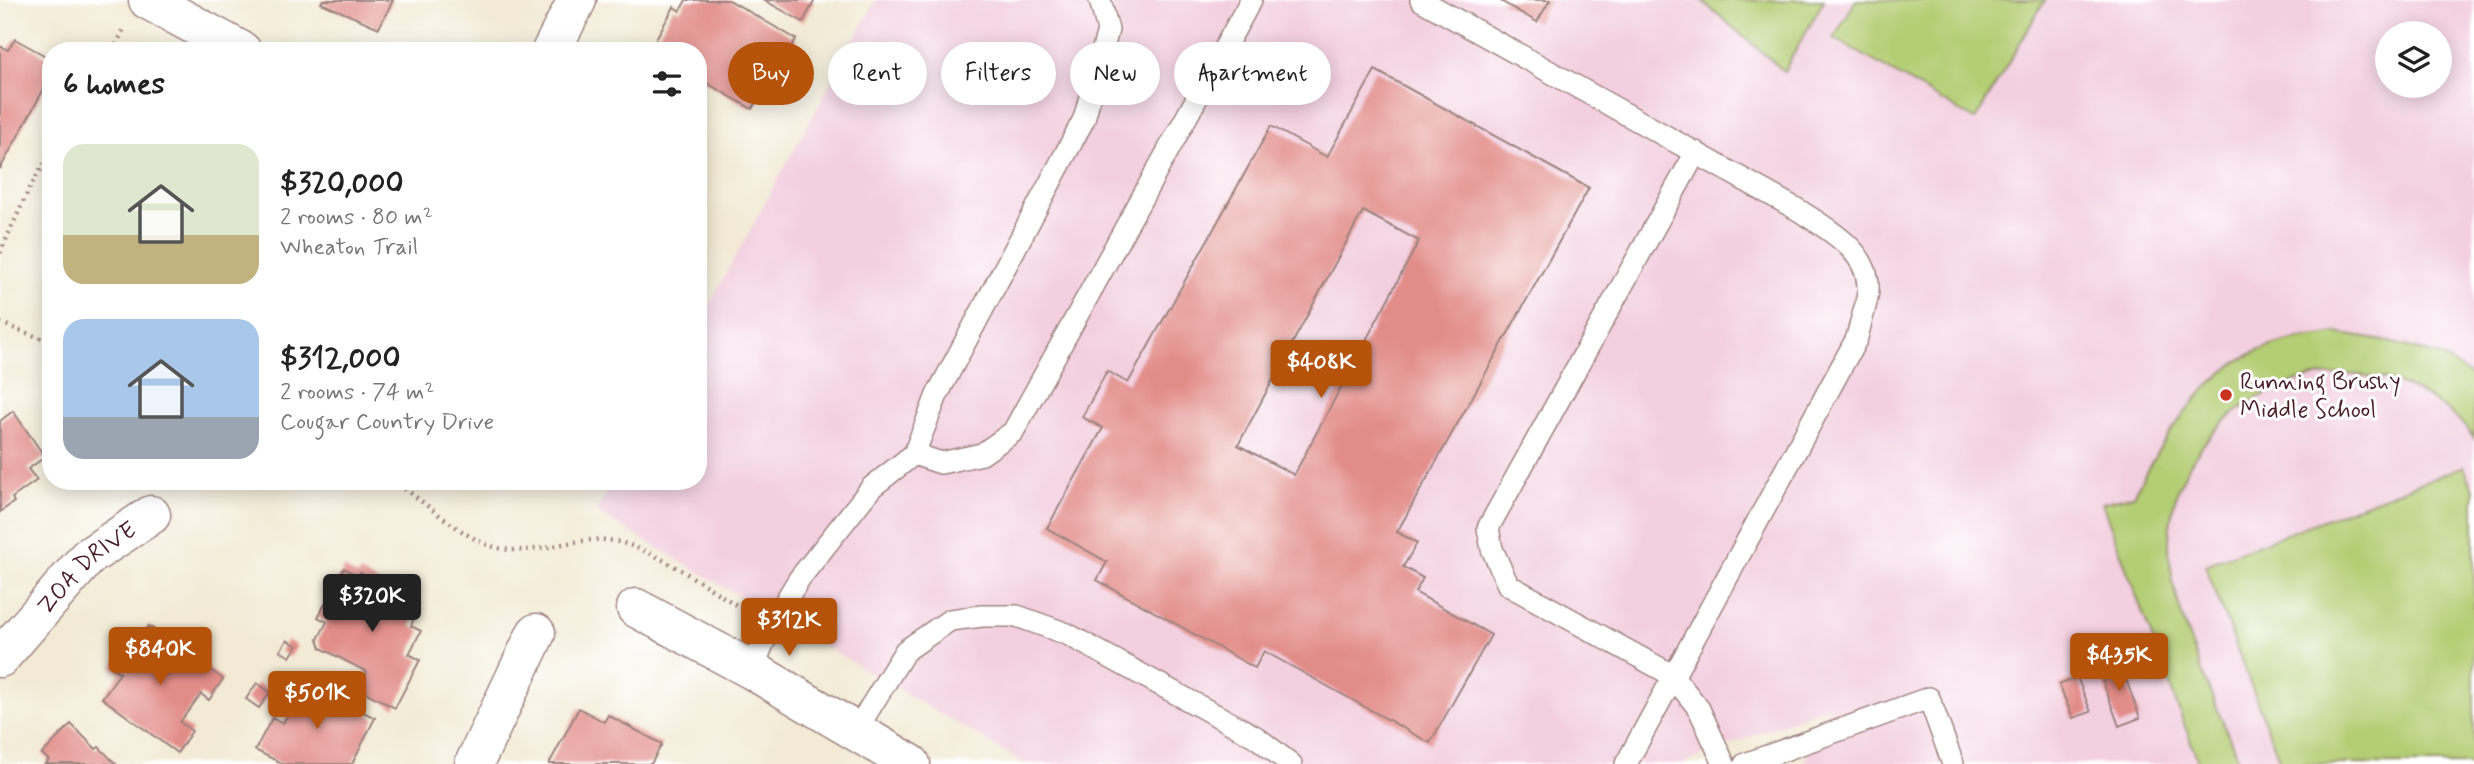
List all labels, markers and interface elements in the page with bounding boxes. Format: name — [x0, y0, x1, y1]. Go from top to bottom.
map controls — [2375, 21, 2452, 98]
button: layers — [2375, 21, 2452, 98]
chip: Buy — [728, 42, 814, 105]
chip: Rent — [828, 42, 927, 105]
chip: Filters — [941, 42, 1056, 105]
chip: New — [1070, 42, 1160, 105]
chip: Apartment — [1174, 42, 1331, 105]
text: 6 homes — [63, 65, 165, 104]
icon: filters — [648, 65, 686, 103]
text: $320,000 — [280, 164, 404, 203]
icon: home — [119, 172, 203, 256]
text: 2 rooms · 80 m² — [280, 203, 433, 233]
text: Wheaton Trail — [280, 233, 418, 263]
text: $312,000 — [280, 339, 400, 378]
pin: $408K — [1272, 340, 1370, 400]
icon: home — [119, 347, 203, 431]
text: $408K — [1287, 348, 1355, 378]
place label: Running Brushy Middle School — [2240, 367, 2401, 426]
text: 2 rooms · 74 m² — [280, 378, 435, 408]
marker: Running Brushy Middle School — [2218, 387, 2234, 403]
text: Cougar Country Drive — [280, 408, 494, 438]
street label: ZOA DRIVE — [31, 515, 143, 621]
pin: $320K — [323, 574, 421, 634]
text: $320K — [339, 582, 405, 612]
pin: $312K — [740, 598, 838, 658]
text: $312K — [757, 606, 821, 636]
pin: $840K — [111, 628, 209, 687]
pin: $435K — [2070, 634, 2168, 693]
text: $840K — [125, 635, 195, 665]
text: $435K — [2086, 641, 2152, 671]
pin: $501K — [268, 672, 366, 731]
text: $501K — [284, 679, 350, 709]

